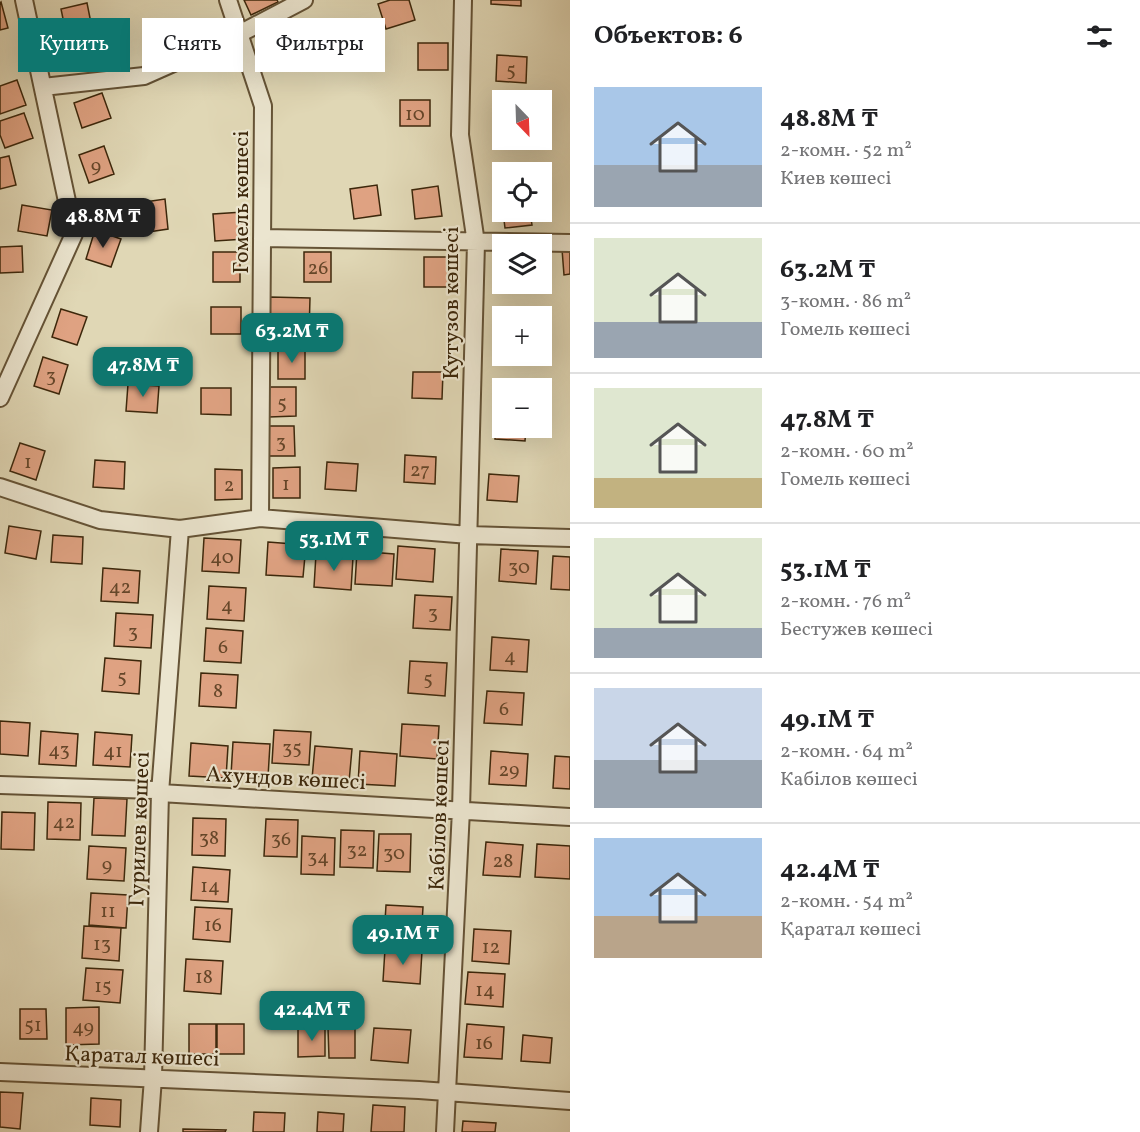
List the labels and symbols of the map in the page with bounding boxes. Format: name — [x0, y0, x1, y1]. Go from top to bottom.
house number: 5 — [506, 57, 516, 85]
north arrow — [492, 90, 552, 150]
house number: 10 — [405, 101, 425, 129]
street label: Гомель көшесі — [227, 130, 258, 274]
house number: 9 — [91, 153, 101, 181]
pin: 48.8M ₸ — [48, 198, 158, 249]
street label: Кутузов көшесі — [437, 226, 468, 380]
house number: 26 — [308, 255, 328, 283]
pin: 63.2M ₸ — [237, 313, 347, 364]
pin: 47.8M ₸ — [88, 347, 198, 398]
house number: 3 — [46, 363, 56, 391]
house number: 5 — [277, 390, 287, 418]
house number: 3 — [276, 429, 286, 457]
house number: 1 — [24, 449, 32, 477]
house number: 27 — [410, 457, 430, 485]
house number: 1 — [282, 471, 290, 499]
house number: 2 — [224, 472, 234, 500]
pin: 53.1M ₸ — [279, 521, 389, 572]
house number: 40 — [210, 544, 234, 572]
house number: 30 — [508, 554, 530, 582]
house number: 42 — [109, 574, 131, 602]
house number: 4 — [221, 592, 233, 620]
house number: 3 — [428, 600, 438, 628]
house number: 3 — [128, 619, 138, 647]
house number: 6 — [218, 634, 228, 662]
house number: 4 — [504, 643, 516, 671]
house number: 5 — [117, 664, 127, 692]
house number: 5 — [423, 666, 433, 694]
house number: 8 — [213, 678, 223, 706]
house number: 6 — [499, 696, 509, 724]
house number: 35 — [282, 735, 302, 763]
house number: 43 — [48, 737, 70, 765]
house number: 41 — [103, 738, 123, 766]
street label: Кабілов көшесі — [422, 739, 459, 891]
street label: Гурилев көшесі — [122, 751, 159, 907]
house number: 29 — [499, 757, 519, 785]
street label: Ахундов көшесі — [205, 760, 367, 799]
house number: 42 — [53, 809, 75, 837]
house number: 38 — [199, 825, 219, 853]
house number: 36 — [271, 826, 291, 854]
house number: 32 — [347, 837, 368, 865]
house number: 30 — [383, 840, 405, 868]
house number: 34 — [307, 844, 329, 872]
house number: 28 — [493, 848, 513, 876]
house number: 9 — [102, 852, 112, 880]
house number: 14 — [200, 873, 220, 901]
house number: 11 — [100, 898, 116, 926]
house number: 16 — [204, 912, 222, 940]
pin: 49.1M ₸ — [348, 915, 458, 966]
house number: 13 — [93, 931, 111, 959]
house number: 12 — [482, 934, 500, 962]
house number: 18 — [195, 964, 213, 992]
house number: 15 — [94, 973, 112, 1001]
house number: 14 — [475, 977, 495, 1005]
pin: 42.4M ₸ — [257, 991, 367, 1042]
house number: 51 — [24, 1012, 42, 1040]
house number: 49 — [72, 1014, 94, 1042]
house number: 16 — [475, 1030, 493, 1058]
street label: Қаратал көшесі — [64, 1039, 220, 1076]

